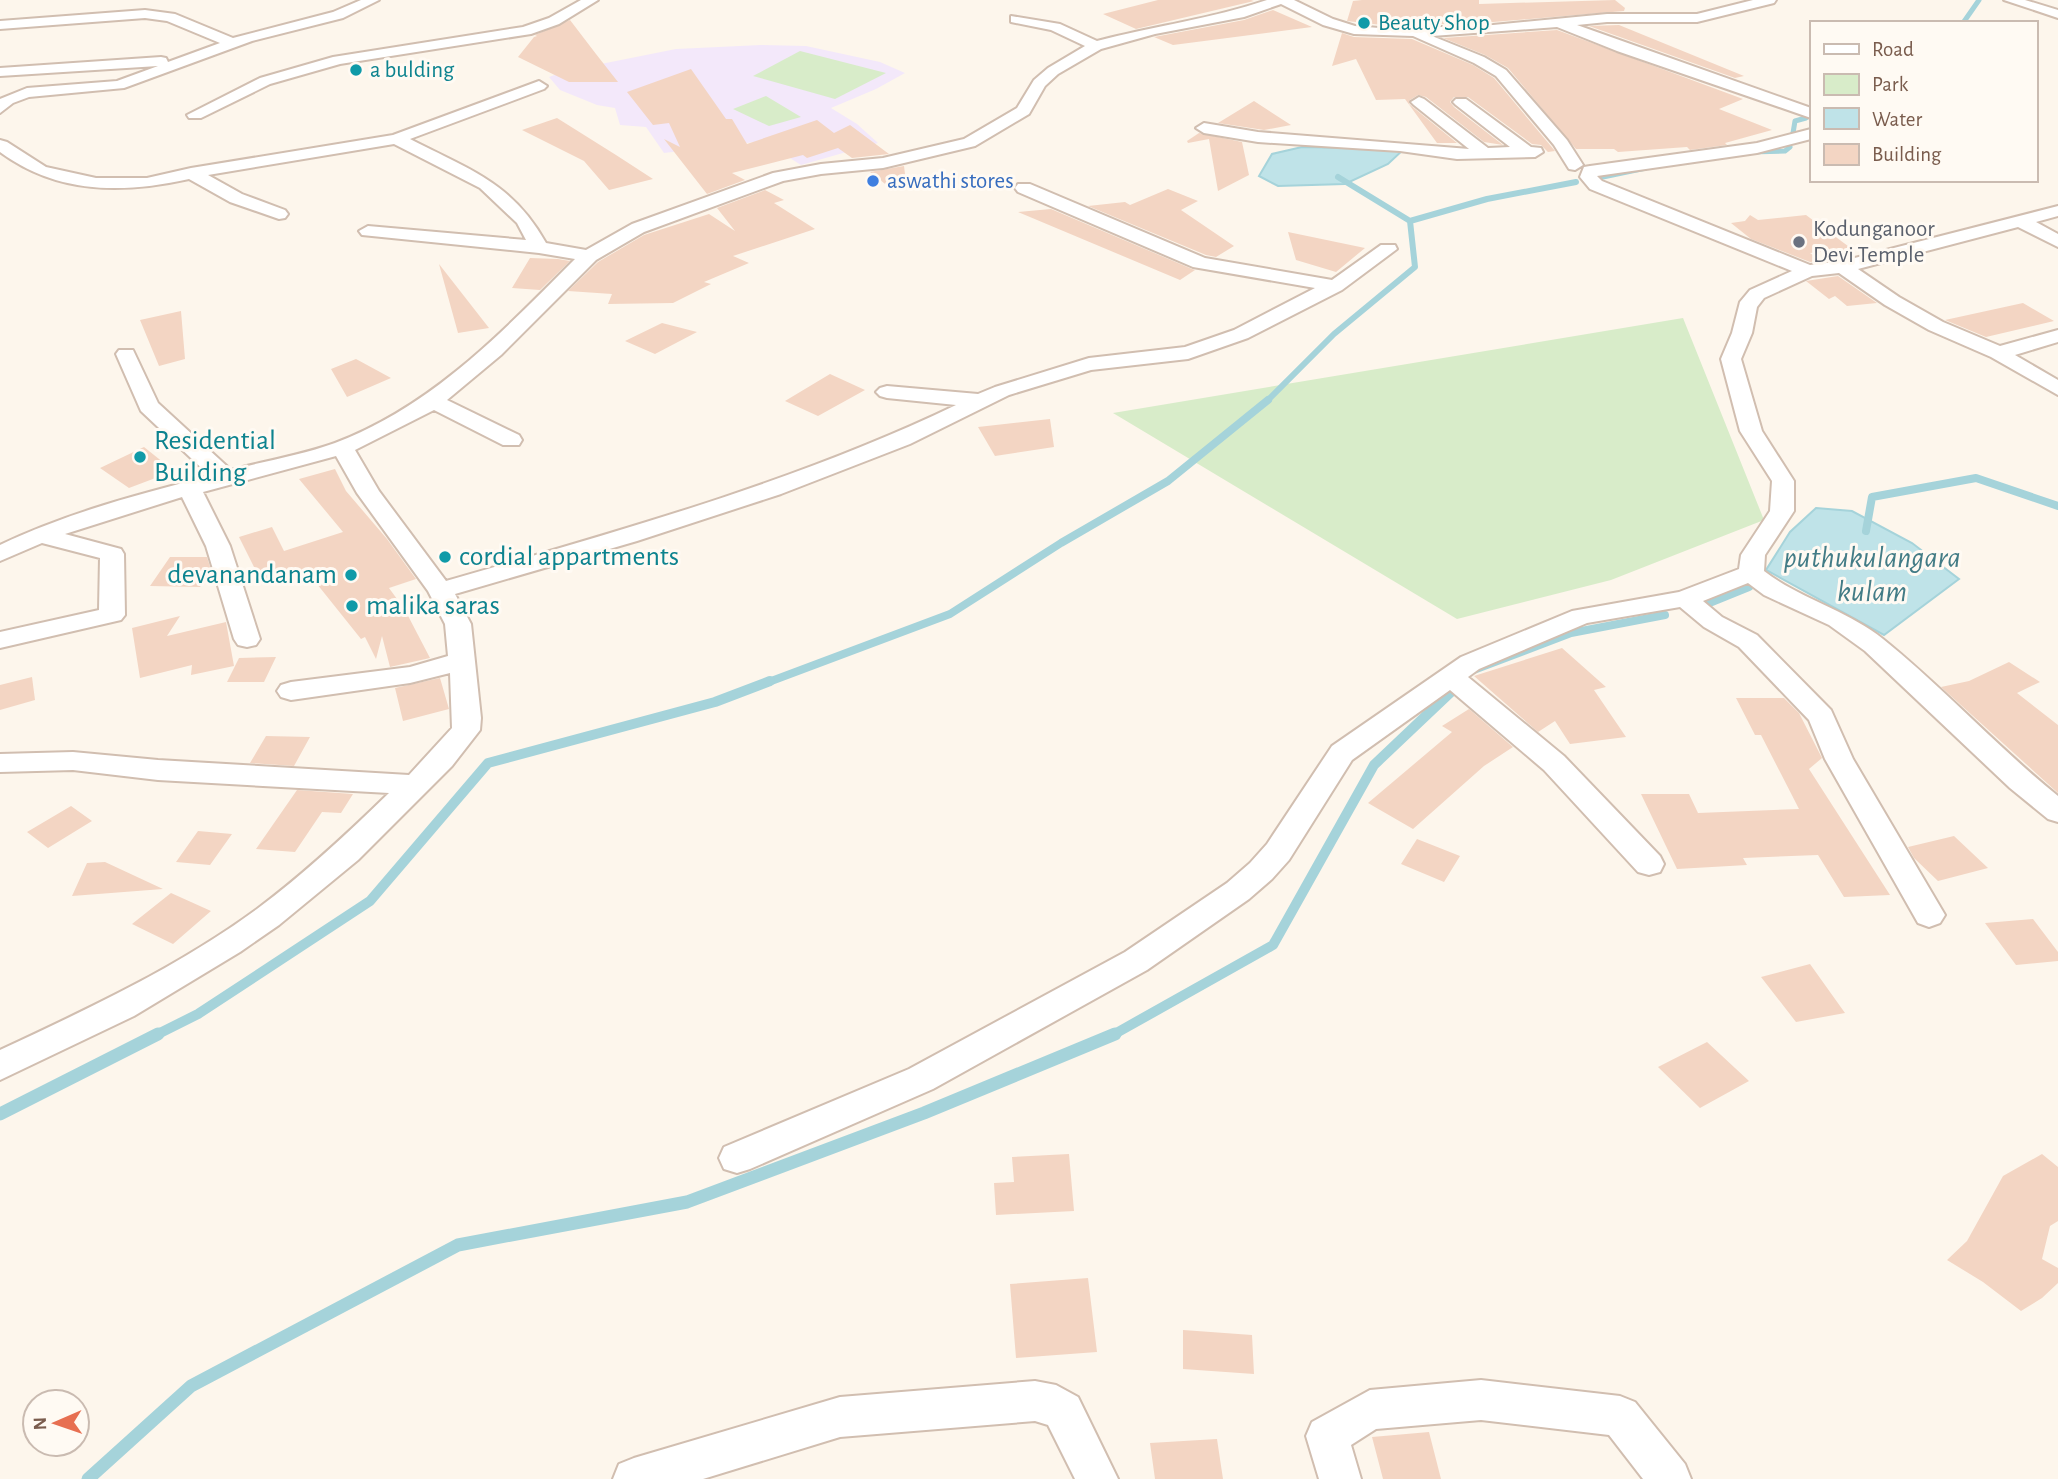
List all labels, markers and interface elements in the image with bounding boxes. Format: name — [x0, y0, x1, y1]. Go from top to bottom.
place label: Beauty Shop — [1378, 12, 1490, 35]
marker: Beauty Shop — [1356, 15, 1372, 31]
legend — [1810, 21, 2037, 182]
text: Road — [1872, 39, 1914, 60]
place label: a bulding — [370, 59, 455, 82]
marker: a bulding — [348, 62, 364, 78]
text: Park — [1872, 74, 1909, 95]
text: Water — [1872, 109, 1922, 130]
text: Building — [1872, 144, 1942, 165]
place label: aswathi stores — [887, 170, 1014, 193]
marker: aswathi stores — [865, 173, 881, 189]
place label: Kodunganoor Devi Temple — [1813, 218, 1935, 267]
marker: Kodunganoor Devi Temple — [1791, 234, 1807, 250]
place label: Residential Building — [154, 427, 276, 487]
marker: Residential Building — [132, 449, 148, 465]
place label: cordial appartments — [459, 543, 679, 571]
water label: puthukulangara kulam — [1783, 543, 1961, 607]
marker: cordial appartments — [437, 549, 453, 565]
place label: devanandanam — [167, 561, 337, 589]
marker: devanandanam — [343, 567, 359, 583]
place label: malika saras — [366, 592, 500, 620]
marker: malika saras — [344, 598, 360, 614]
north arrow — [21, 1388, 91, 1458]
text: N — [31, 1417, 50, 1430]

